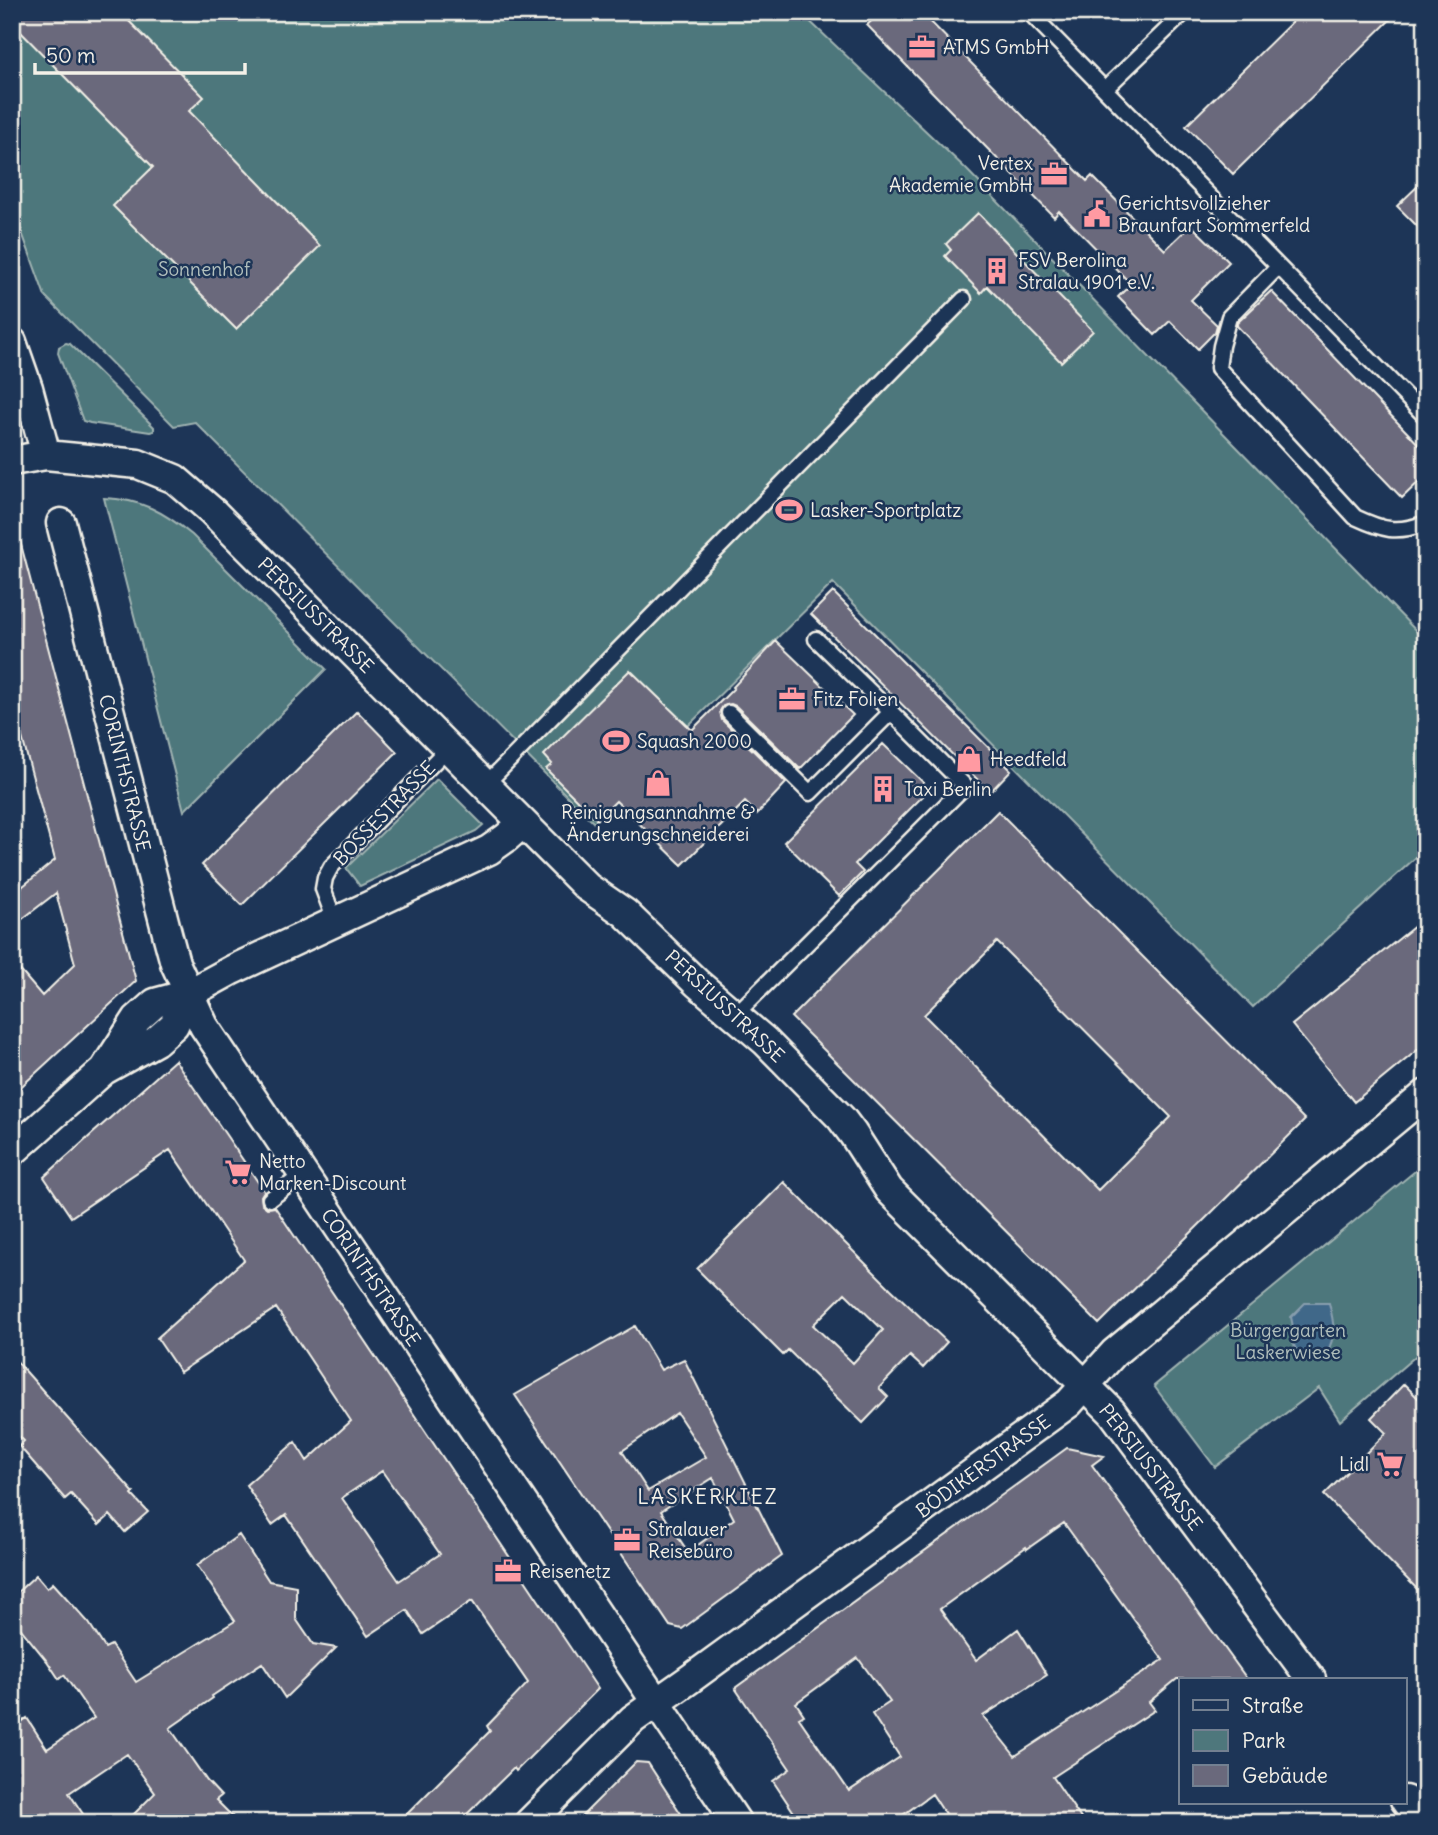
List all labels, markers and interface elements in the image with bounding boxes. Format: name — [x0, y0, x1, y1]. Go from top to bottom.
scale bar — [35, 32, 245, 76]
office icon: ATMS GmbH — [907, 32, 937, 62]
place label: ATMS GmbH — [943, 35, 1049, 59]
text: 50 m — [46, 42, 95, 69]
place label: Vertex Akademie GmbH — [889, 151, 1034, 197]
office icon: Vertex Akademie GmbH — [1039, 159, 1069, 189]
place label: Gerichtsvollzieher Braunfart Sommerfeld — [1118, 191, 1310, 237]
public building icon: Gerichtsvollzieher Braunfart Sommerfeld — [1082, 199, 1112, 229]
place label: FSV Berolina Stralau 1901 e.V. — [1018, 248, 1155, 294]
building icon: FSV Berolina Stralau 1901 e.V. — [982, 256, 1012, 286]
park label: Sonnenhof — [158, 257, 251, 281]
sports icon: Lasker-Sportplatz — [774, 495, 804, 525]
place label: Lasker-Sportplatz — [810, 498, 961, 522]
street label: PERSIUSSTRASSE — [253, 552, 379, 678]
office icon: Fitz Folien — [777, 684, 807, 714]
place label: Fitz Folien — [813, 687, 898, 711]
street label: CORINTHSTRASSE — [94, 692, 156, 854]
sports icon: Squash 2000 — [601, 726, 631, 756]
place label: Squash 2000 — [637, 729, 752, 753]
shop icon: Heedfeld — [954, 744, 984, 774]
place label: Heedfeld — [990, 747, 1067, 771]
street label: BOSSESTRASSE — [328, 756, 440, 870]
shop icon: Reinigungsannahme & Änderungschneiderei — [643, 768, 673, 798]
building icon: Taxi Berlin — [868, 774, 898, 804]
place label: Taxi Berlin — [904, 777, 992, 801]
place label: Reinigungsannahme & Änderungschneiderei — [561, 800, 755, 846]
street label: PERSIUSSTRASSE — [660, 945, 790, 1067]
place label: Netto Marken-Discount — [259, 1149, 407, 1195]
supermarket icon: Netto Marken-Discount — [223, 1157, 253, 1187]
street label: CORINTHSTRASSE — [316, 1204, 426, 1350]
park label: Bürgergarten Laskerwiese — [1230, 1318, 1346, 1364]
street label: PERSIUSSTRASSE — [1094, 1399, 1208, 1535]
street label: BÖDIKERSTRASSE — [911, 1409, 1055, 1523]
supermarket icon: Lidl — [1375, 1449, 1405, 1479]
place label: Lidl — [1339, 1452, 1369, 1476]
district label: LASKERKIEZ — [637, 1483, 779, 1510]
place label: Stralauer Reisebüro — [648, 1517, 733, 1563]
office icon: Stralauer Reisebüro — [612, 1525, 642, 1555]
office icon: Reisenetz — [493, 1556, 523, 1586]
place label: Reisenetz — [529, 1559, 611, 1583]
legend — [1179, 1678, 1406, 1804]
text: Straße — [1242, 1692, 1303, 1719]
text: Park — [1242, 1727, 1285, 1754]
text: Gebäude — [1242, 1762, 1328, 1789]

